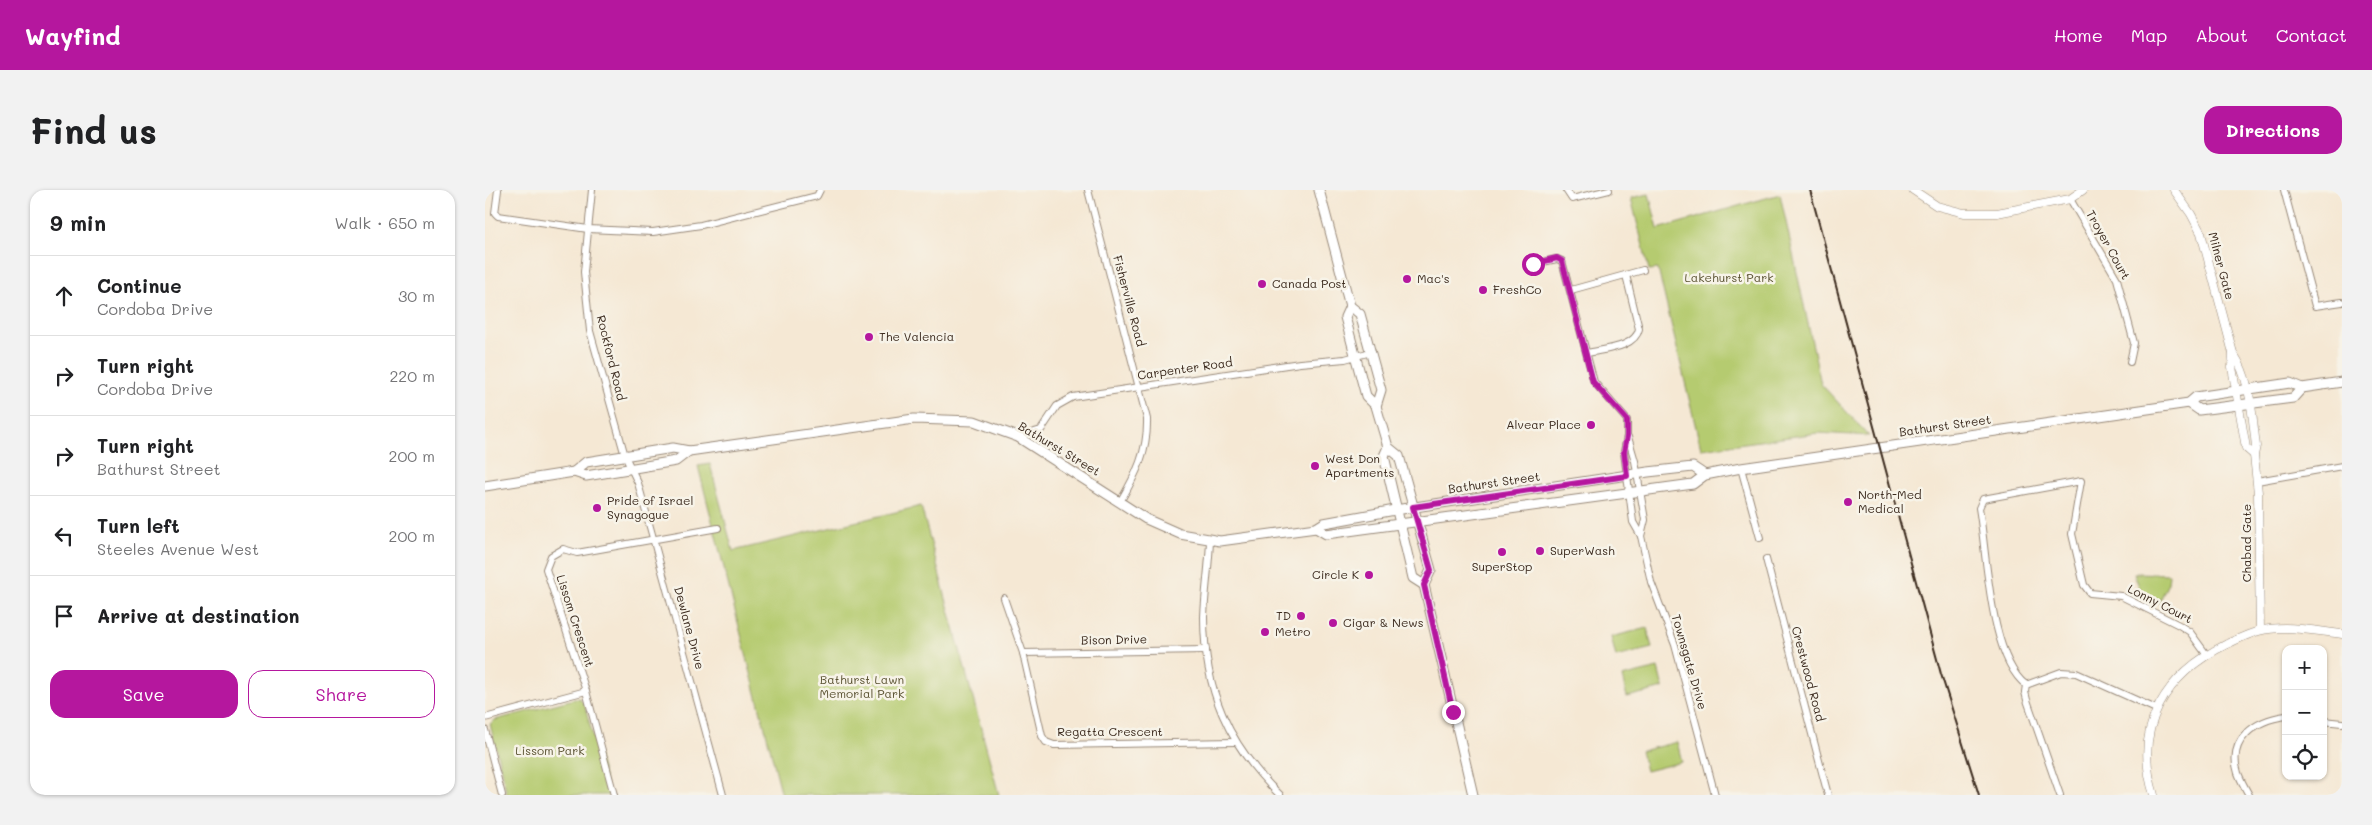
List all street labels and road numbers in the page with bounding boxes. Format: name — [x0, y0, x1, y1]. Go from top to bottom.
street label: Troyer Court — [2083, 207, 2135, 282]
street label: Milner Gate — [2205, 230, 2239, 301]
street label: Fisherville Road — [1110, 253, 1150, 348]
street label: Rockford Road — [594, 313, 630, 402]
street label: Carpenter Road — [1136, 353, 1234, 383]
street label: Bathurst Street — [1898, 411, 1992, 439]
street label: Bathurst Street — [1016, 417, 1103, 479]
street label: Bathurst Street — [1447, 468, 1541, 496]
street label: Chabad Gate — [2238, 504, 2254, 582]
street label: Lissom Crescent — [553, 572, 598, 669]
street label: Lonny Court — [2125, 580, 2195, 626]
street label: Dewlane Drive — [671, 585, 709, 671]
street label: Townsgate Drive — [1669, 612, 1711, 711]
street label: Crestwood Road — [1789, 624, 1829, 724]
street label: Bison Drive — [1081, 630, 1147, 648]
street label: Regatta Crescent — [1057, 723, 1163, 739]

